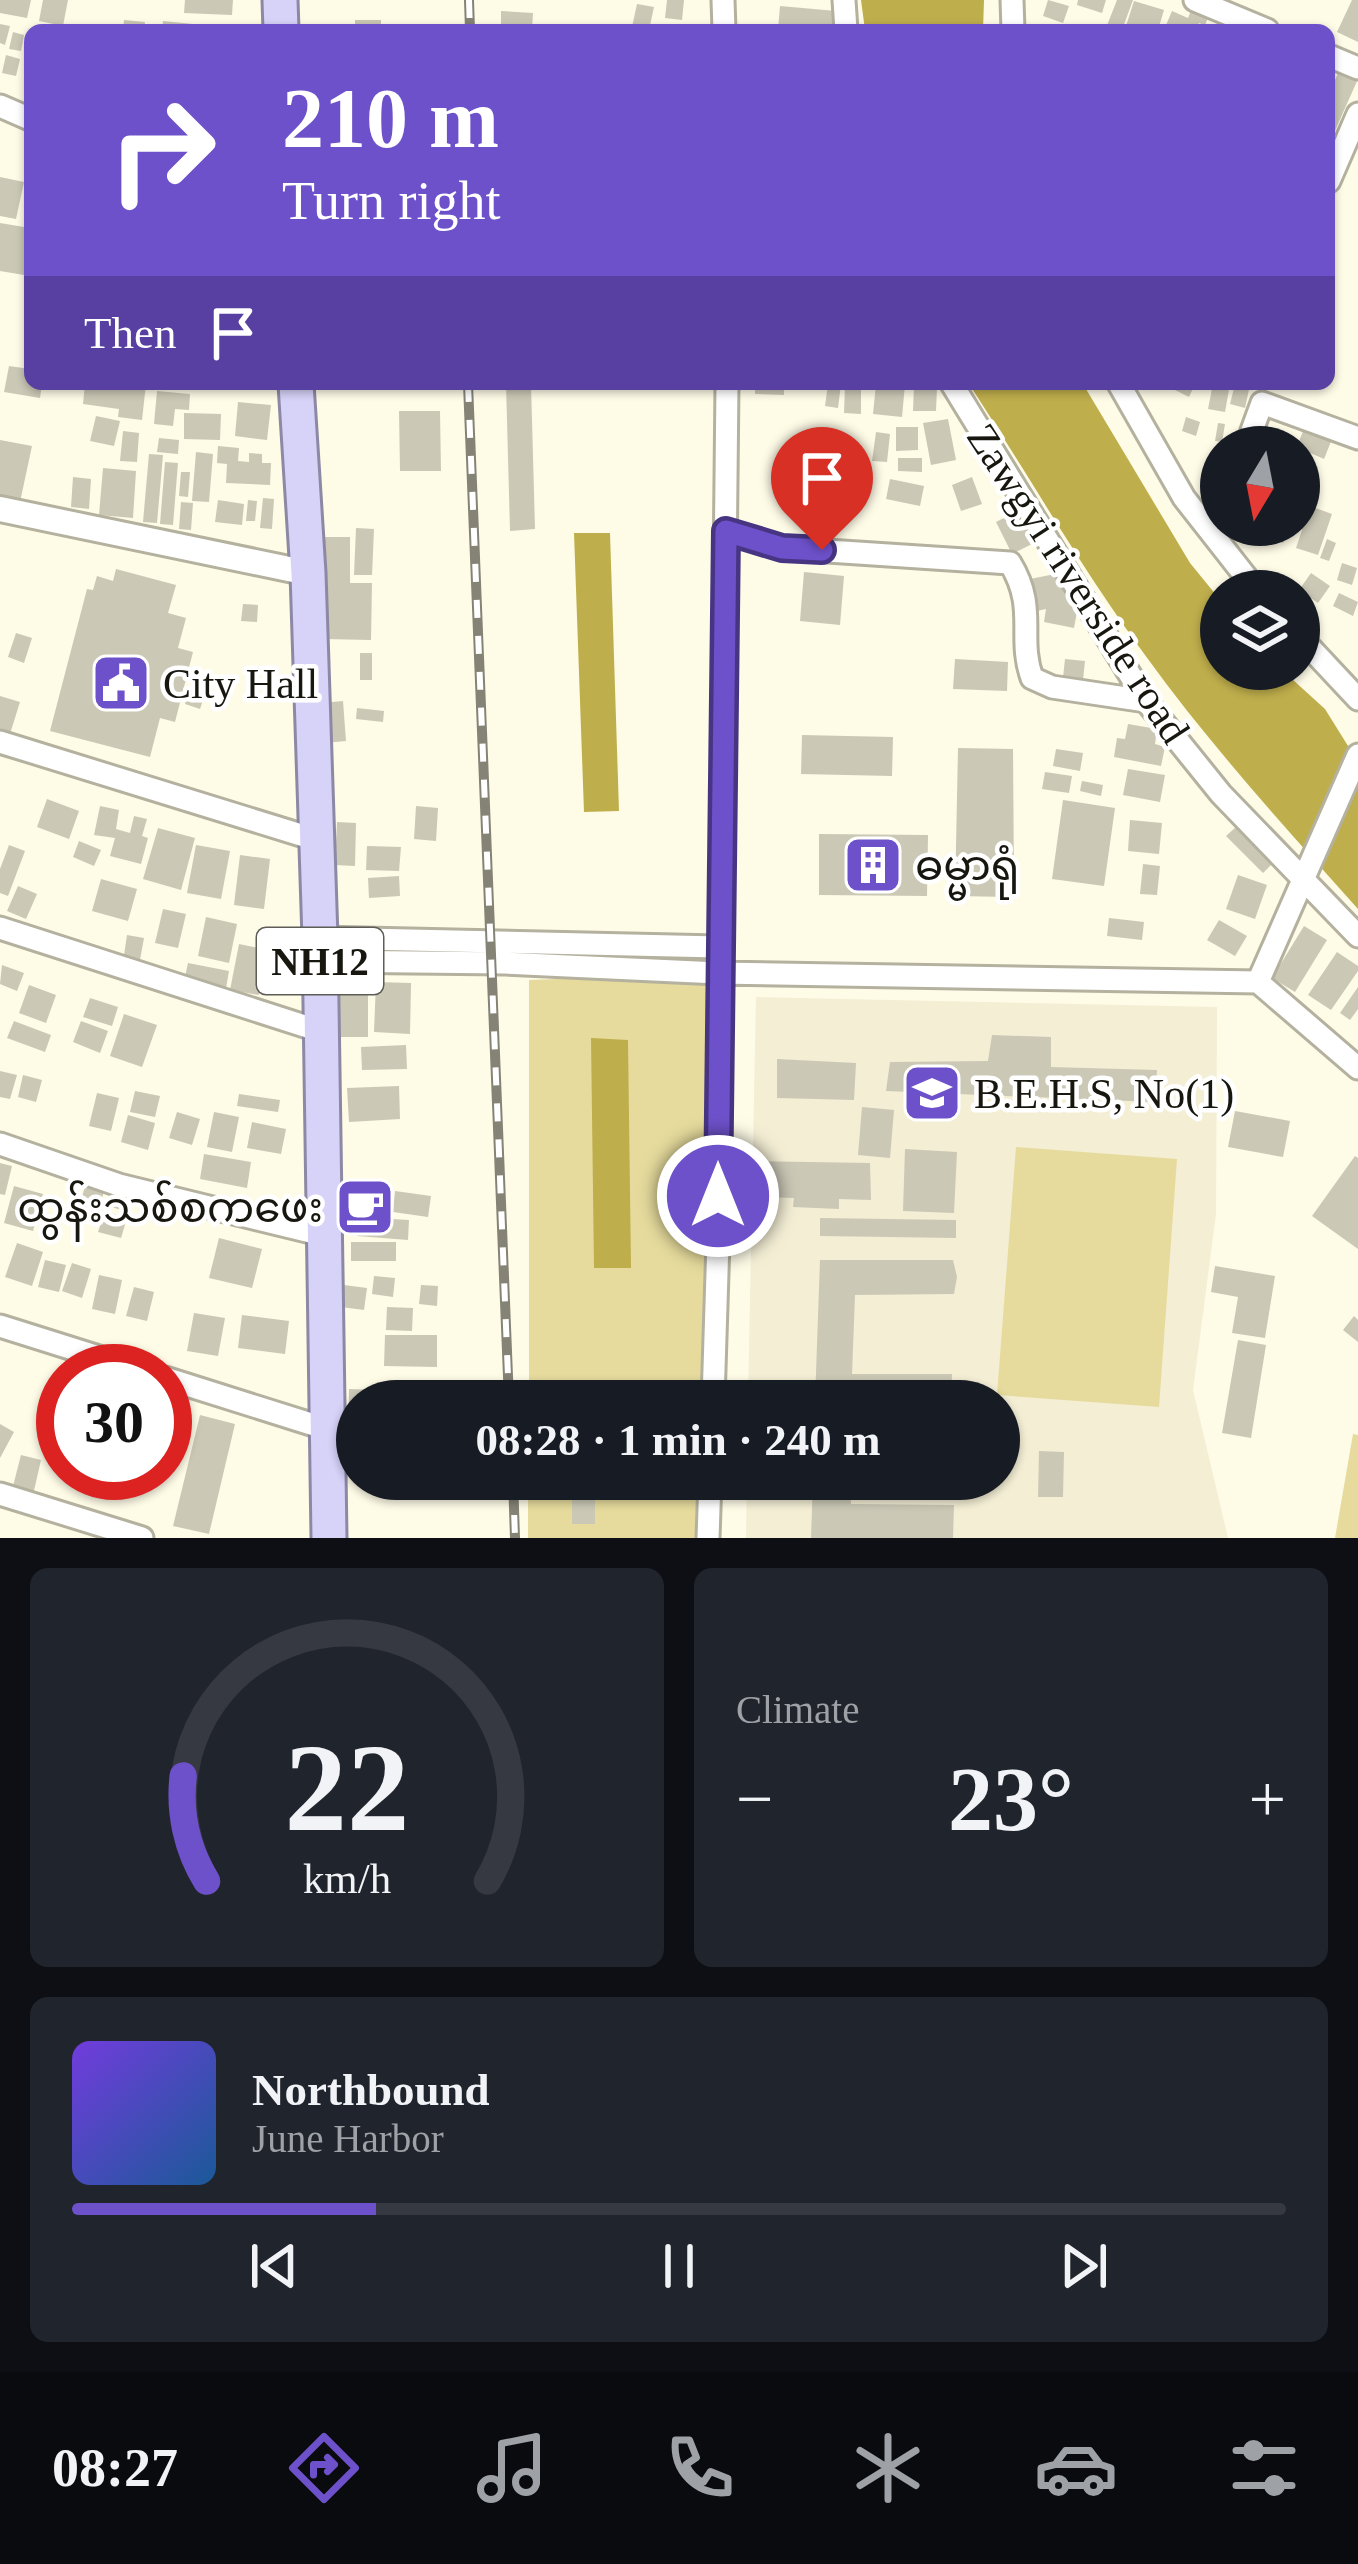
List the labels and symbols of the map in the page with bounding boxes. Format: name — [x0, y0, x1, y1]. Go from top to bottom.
street label: Zawgyi riverside road — [958, 415, 1198, 752]
north arrow — [1200, 426, 1320, 546]
pin — [771, 427, 873, 550]
public building icon: City Hall — [90, 652, 152, 714]
place label: City Hall — [163, 661, 318, 707]
building icon: ဓမ္မာရုံ — [842, 834, 904, 896]
place label: ဓမ္မာရုံ — [915, 843, 1019, 901]
road number: NH12 — [257, 928, 383, 994]
school or university icon: B.E.H.S, No(1) — [901, 1062, 963, 1124]
place label: B.E.H.S, No(1) — [974, 1071, 1234, 1118]
position arrow — [655, 1133, 781, 1259]
cafe icon: ထွန်းသစ်စကဖေး — [334, 1176, 396, 1238]
place label: ထွန်းသစ်စကဖေး — [17, 1180, 323, 1242]
speed limit sign: 30 — [36, 1344, 192, 1500]

